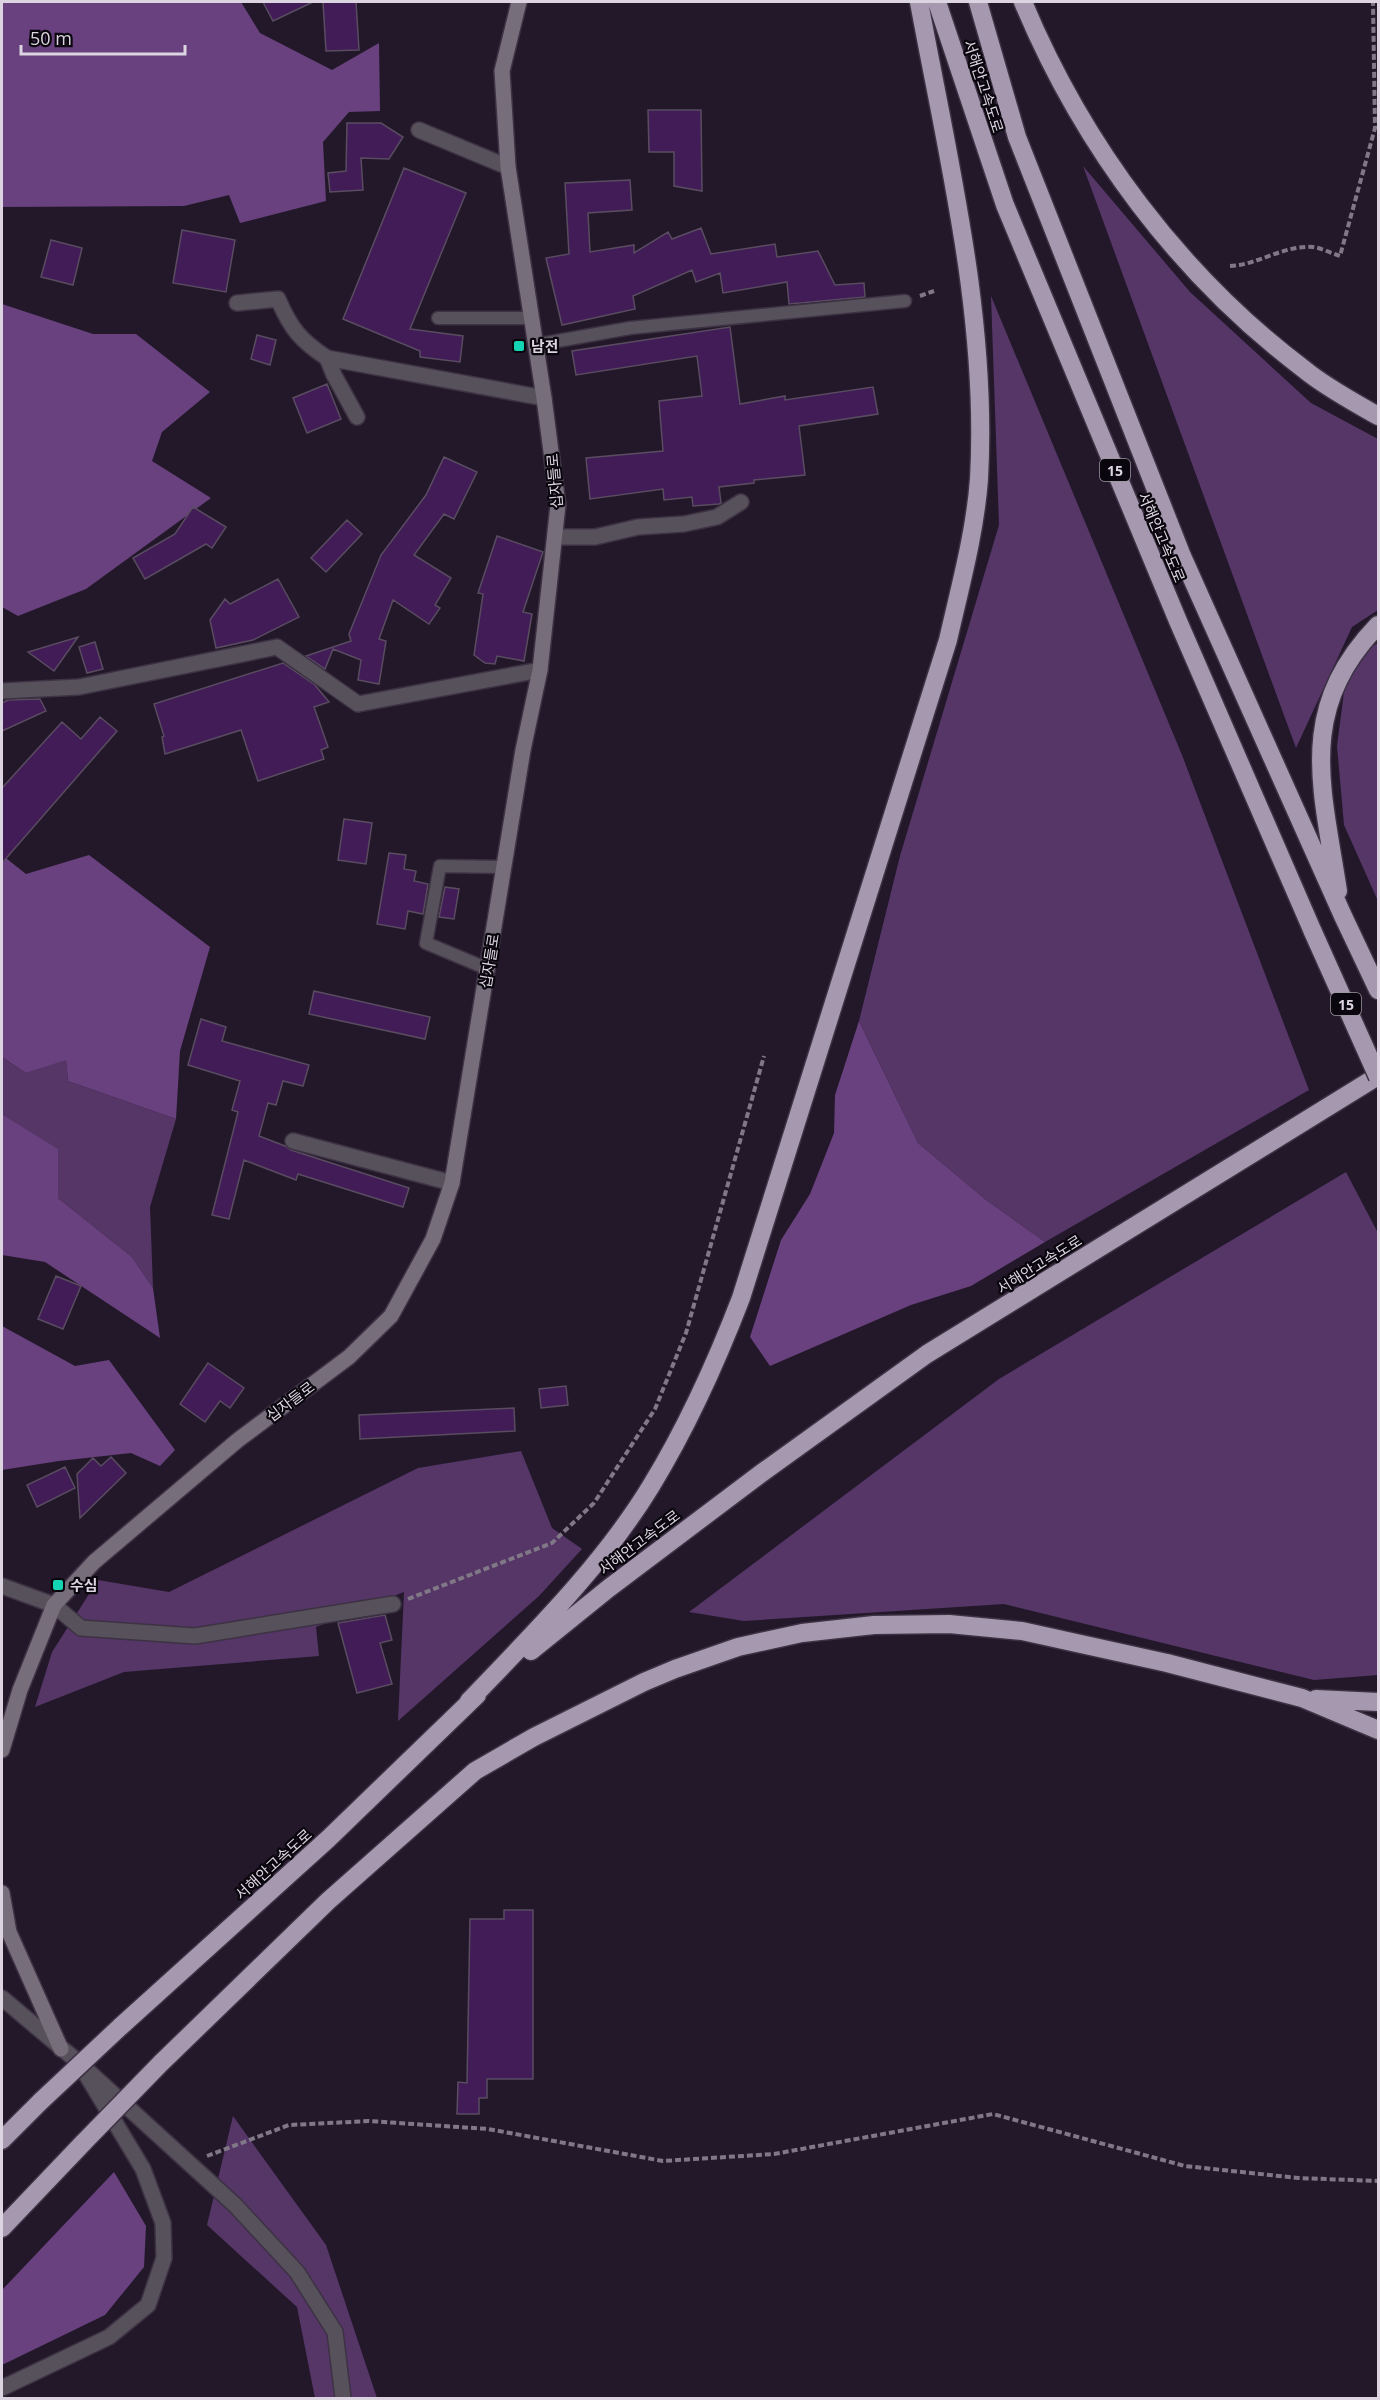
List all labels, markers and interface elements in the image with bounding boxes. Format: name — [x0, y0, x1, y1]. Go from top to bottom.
scale bar — [21, 18, 184, 56]
text: 50 m — [30, 26, 72, 50]
street label: 서해안고속도로 — [960, 37, 1008, 135]
place label: 남전 — [531, 336, 559, 356]
marker: 남전 — [512, 339, 526, 353]
street label: 십자들로 — [542, 453, 566, 509]
road number: 15 — [1100, 459, 1130, 481]
street label: 서해안고속도로 — [1134, 489, 1190, 585]
street label: 십자들로 — [475, 932, 503, 990]
road number: 15 — [1331, 993, 1361, 1015]
street label: 서해안고속도로 — [993, 1230, 1085, 1298]
street label: 십자들로 — [262, 1376, 318, 1426]
street label: 서해안고속도로 — [594, 1505, 684, 1579]
place label: 수심 — [70, 1575, 98, 1595]
marker: 수심 — [51, 1578, 65, 1592]
street label: 서해안고속도로 — [230, 1824, 316, 1904]

